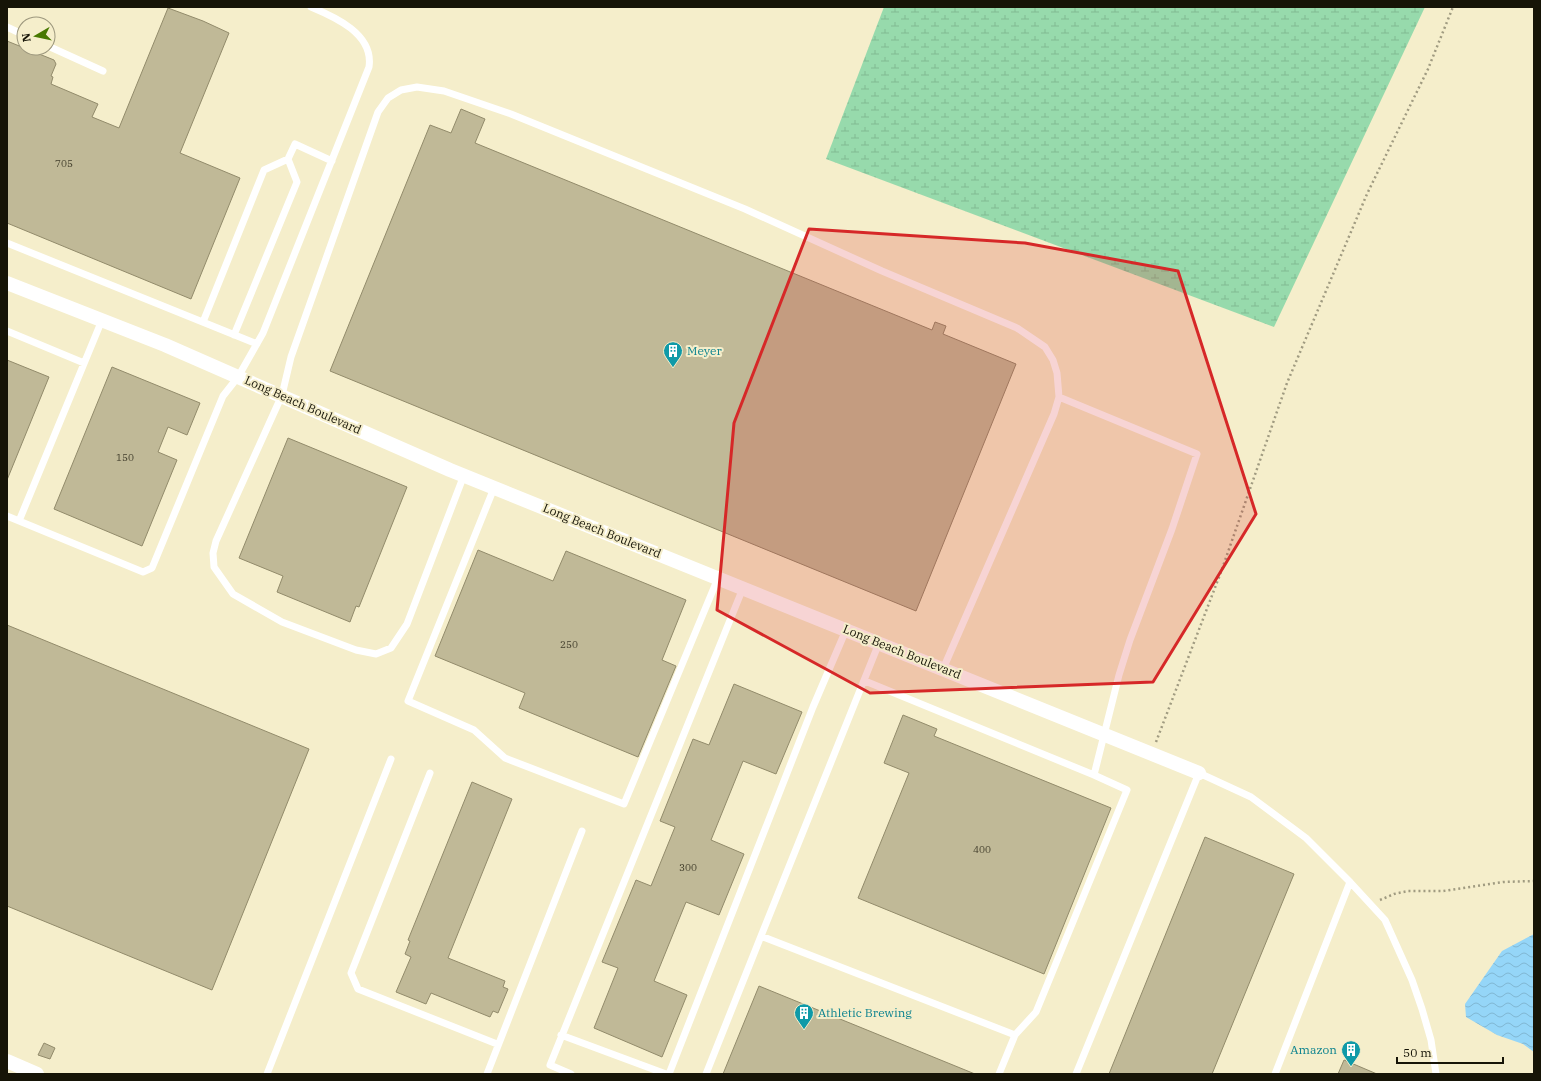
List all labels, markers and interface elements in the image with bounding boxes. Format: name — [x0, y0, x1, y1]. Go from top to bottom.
north arrow — [16, 16, 56, 56]
text: N — [18, 32, 34, 43]
house number: 705 — [55, 157, 73, 170]
building icon: Meyer — [662, 340, 684, 368]
place label: Meyer — [687, 343, 723, 358]
street label: Long Beach Boulevard — [243, 372, 364, 437]
house number: 150 — [116, 451, 134, 464]
street label: Long Beach Boulevard — [541, 500, 663, 561]
street label: Long Beach Boulevard — [841, 621, 963, 682]
house number: 250 — [560, 638, 578, 651]
house number: 400 — [973, 843, 991, 856]
house number: 300 — [679, 861, 697, 874]
building icon: Athletic Brewing — [793, 1002, 815, 1030]
place label: Athletic Brewing — [818, 1005, 912, 1020]
building icon: Amazon — [1340, 1039, 1362, 1067]
scale bar — [1397, 1039, 1503, 1065]
place label: Amazon — [1290, 1042, 1337, 1057]
text: 50 m — [1403, 1045, 1432, 1060]

